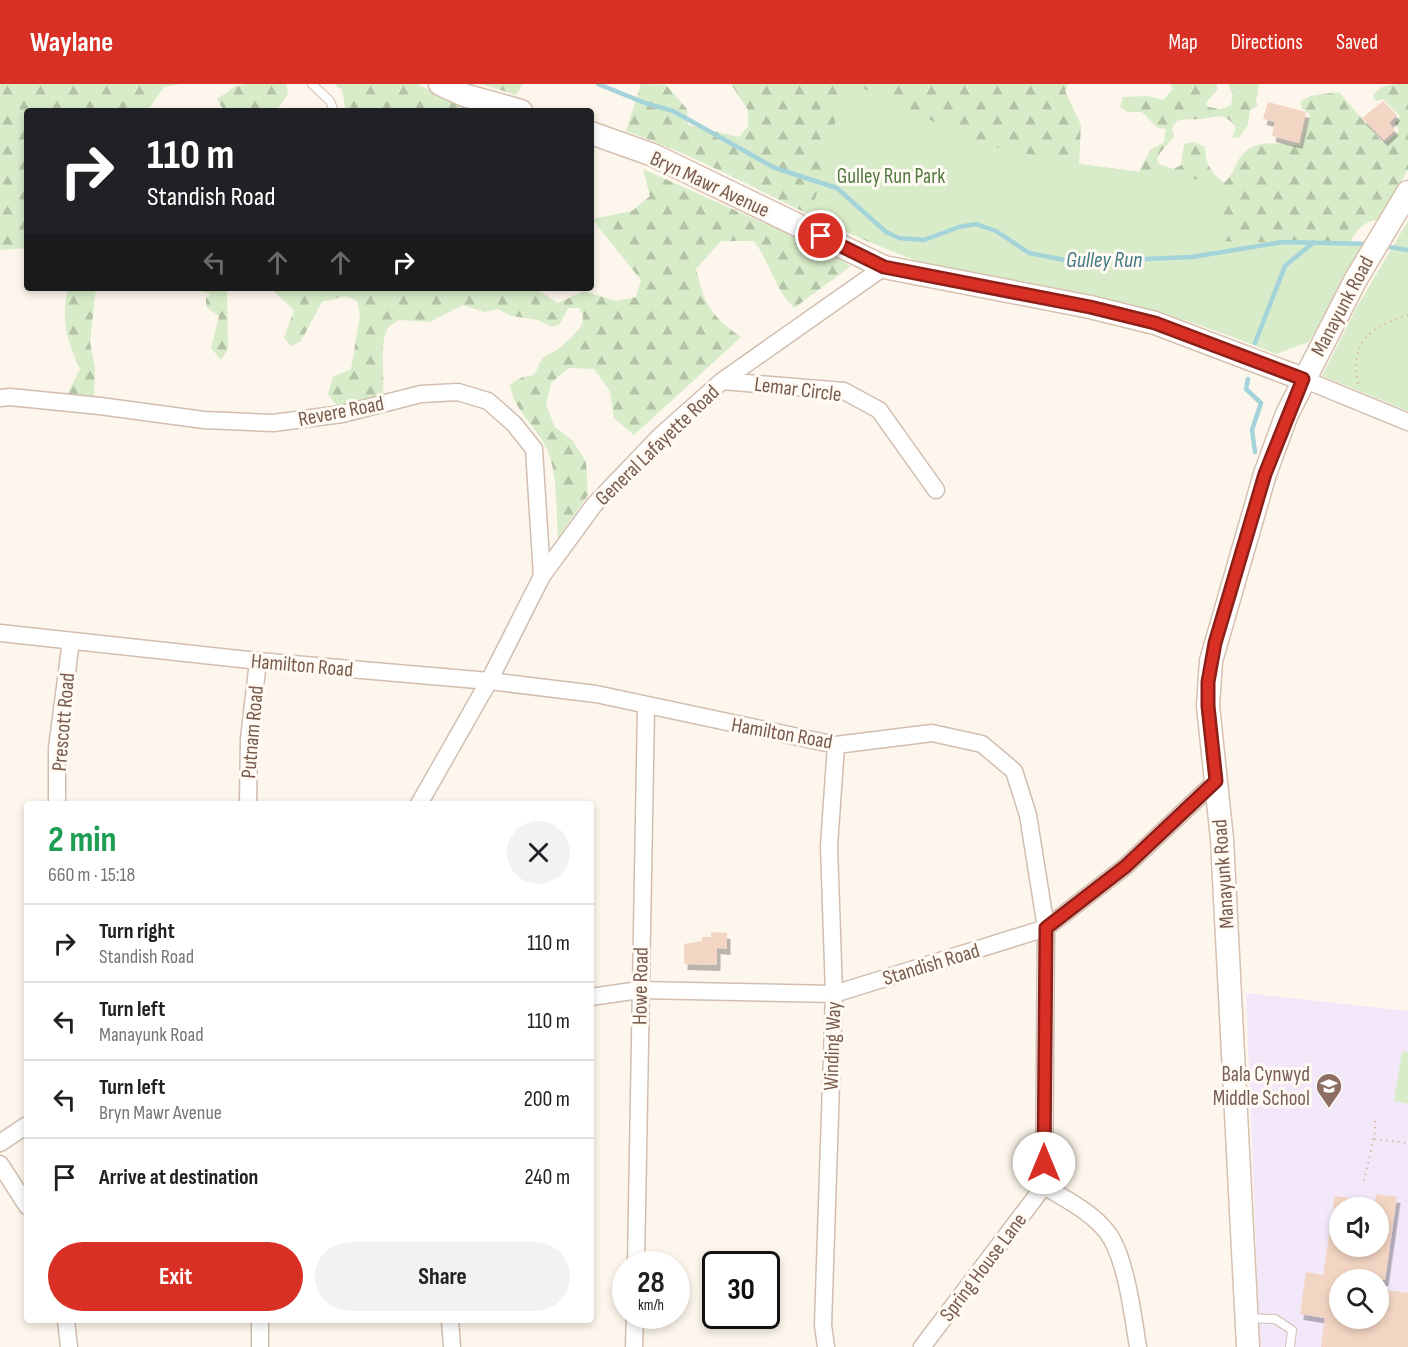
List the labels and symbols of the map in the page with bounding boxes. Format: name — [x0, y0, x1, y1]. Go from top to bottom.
street label: Bryn Mawr Avenue — [646, 146, 773, 223]
park label: Gulley Run Park — [837, 164, 945, 189]
pin — [795, 210, 846, 261]
water label: Gulley Run — [1066, 247, 1142, 274]
street label: Manayunk Road — [1306, 252, 1379, 361]
street label: Lemar Circle — [753, 372, 843, 407]
street label: General Lafayette Road — [590, 380, 725, 511]
street label: Revere Road — [296, 391, 386, 432]
street label: Hamilton Road — [250, 649, 354, 682]
street label: Prescott Road — [47, 672, 80, 772]
street label: Putnam Road — [236, 685, 269, 779]
street label: Hamilton Road — [729, 712, 834, 755]
street label: Manayunk Road — [1207, 818, 1240, 930]
street label: Standish Road — [880, 938, 983, 991]
street label: Howe Road — [627, 947, 654, 1025]
street label: Winding Way — [818, 1001, 847, 1091]
place label: Bala Cynwyd Middle School — [1213, 1062, 1310, 1111]
school or university icon: Bala Cynwyd Middle School — [1314, 1071, 1344, 1109]
position arrow — [1012, 1131, 1076, 1195]
street label: Spring House Lane — [935, 1208, 1032, 1326]
speed limit sign: 30 — [702, 1251, 780, 1329]

